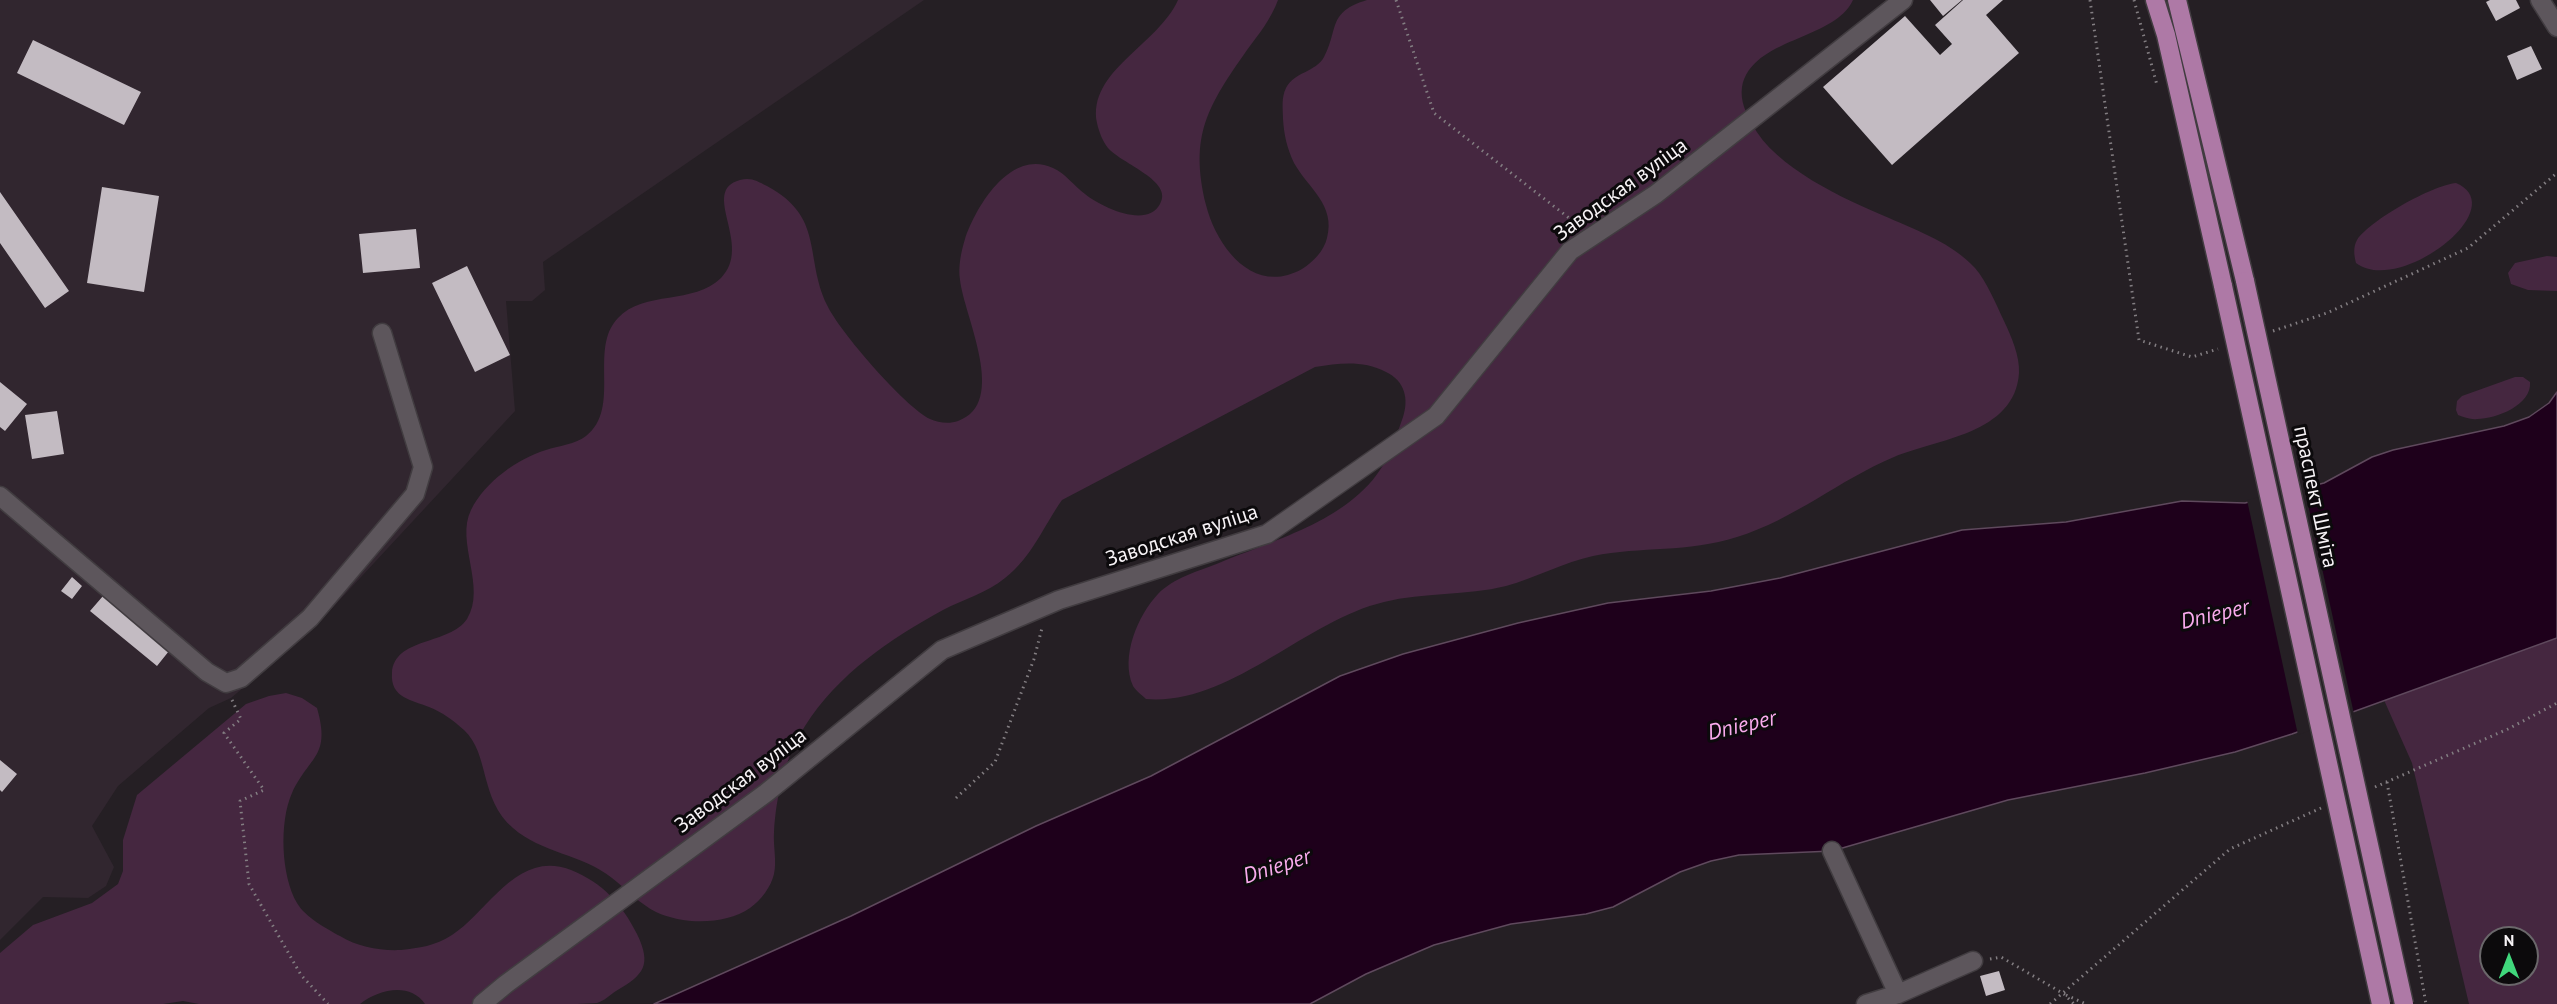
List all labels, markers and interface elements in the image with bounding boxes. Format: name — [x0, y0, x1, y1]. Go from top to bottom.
street label: Заводская вуліца — [1550, 133, 1692, 247]
street label: праспект Шміта — [2288, 424, 2342, 570]
street label: Заводская вуліца — [1103, 500, 1261, 572]
water label: Dnieper — [2178, 594, 2252, 636]
water label: Dnieper — [1705, 705, 1779, 747]
street label: Заводская вуліца — [670, 723, 812, 839]
water label: Dnieper — [1240, 844, 1314, 890]
north arrow — [2479, 926, 2539, 986]
text: N — [2504, 930, 2514, 950]

